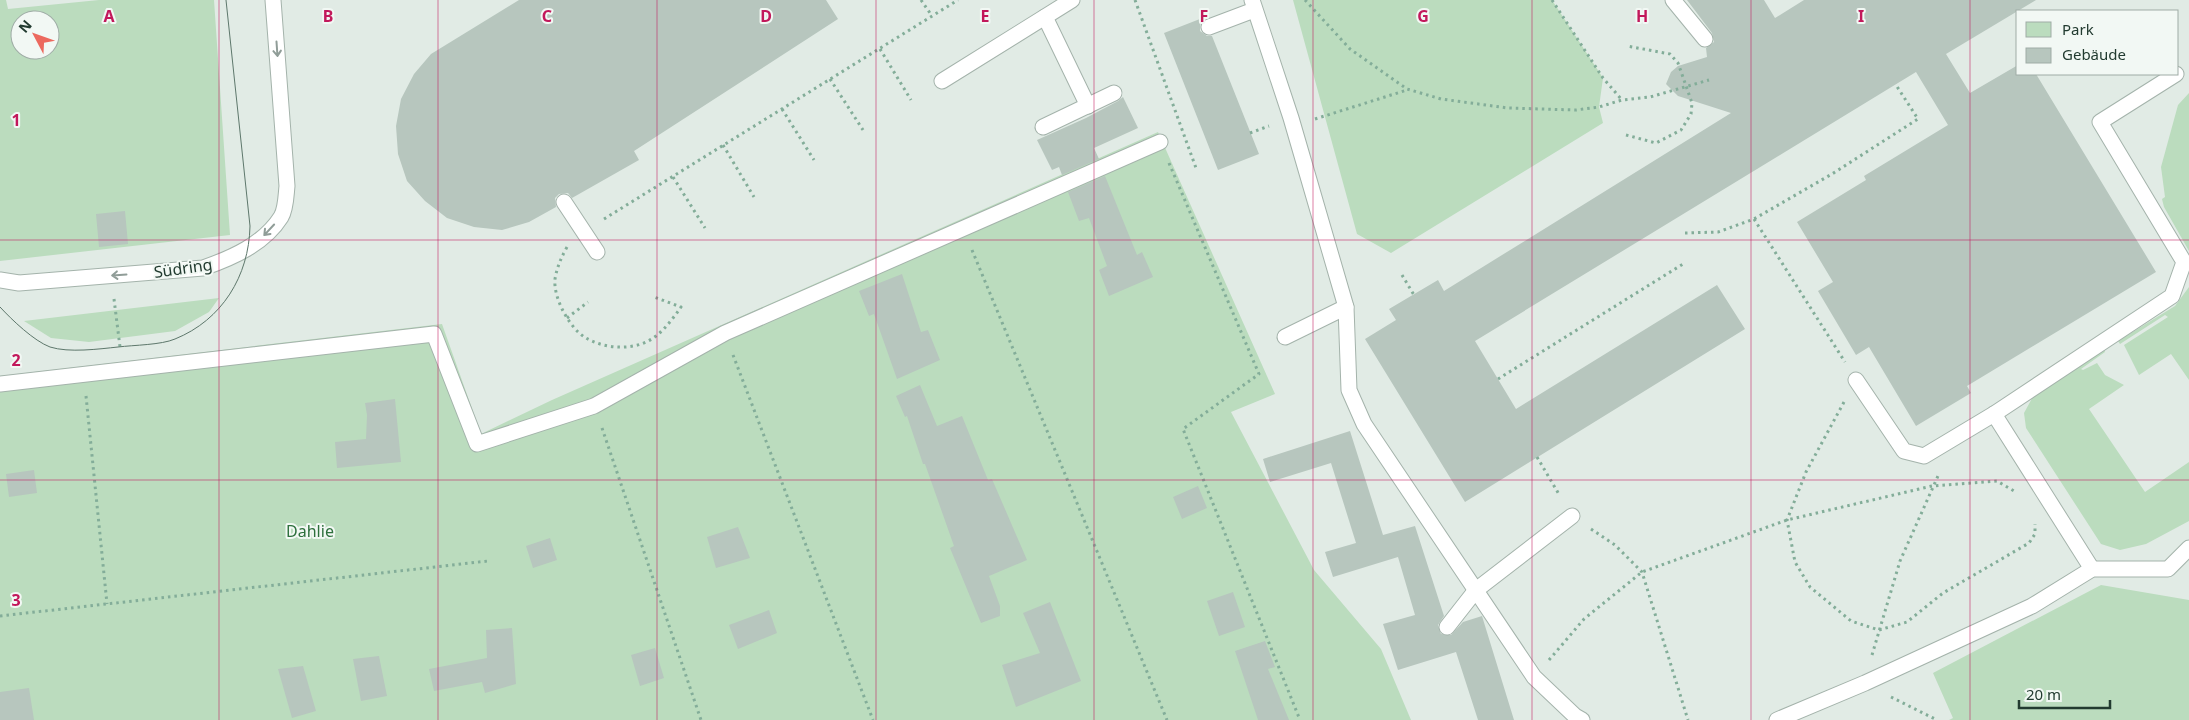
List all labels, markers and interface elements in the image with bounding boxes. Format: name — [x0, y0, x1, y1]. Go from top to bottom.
text: A — [103, 5, 115, 27]
text: B — [323, 5, 333, 27]
text: C — [542, 5, 552, 27]
text: D — [760, 5, 772, 27]
text: E — [981, 5, 990, 27]
text: F — [1200, 5, 1208, 27]
text: G — [1417, 5, 1429, 27]
text: H — [1636, 5, 1648, 27]
text: I — [1858, 5, 1864, 27]
north arrow — [10, 10, 60, 60]
legend — [2016, 10, 2179, 75]
text: N — [14, 16, 36, 37]
text: Park — [2062, 19, 2094, 39]
one-way arrow — [272, 40, 281, 56]
text: Gebäude — [2062, 44, 2126, 64]
text: 1 — [11, 109, 21, 131]
one-way arrow — [264, 223, 275, 236]
street label: Südring — [152, 253, 214, 283]
one-way arrow — [111, 270, 127, 280]
text: 2 — [11, 349, 21, 371]
park label: Dahlie — [286, 520, 334, 542]
text: 3 — [11, 589, 21, 611]
scale bar — [2019, 678, 2110, 710]
text: 20 m — [2026, 684, 2061, 704]

